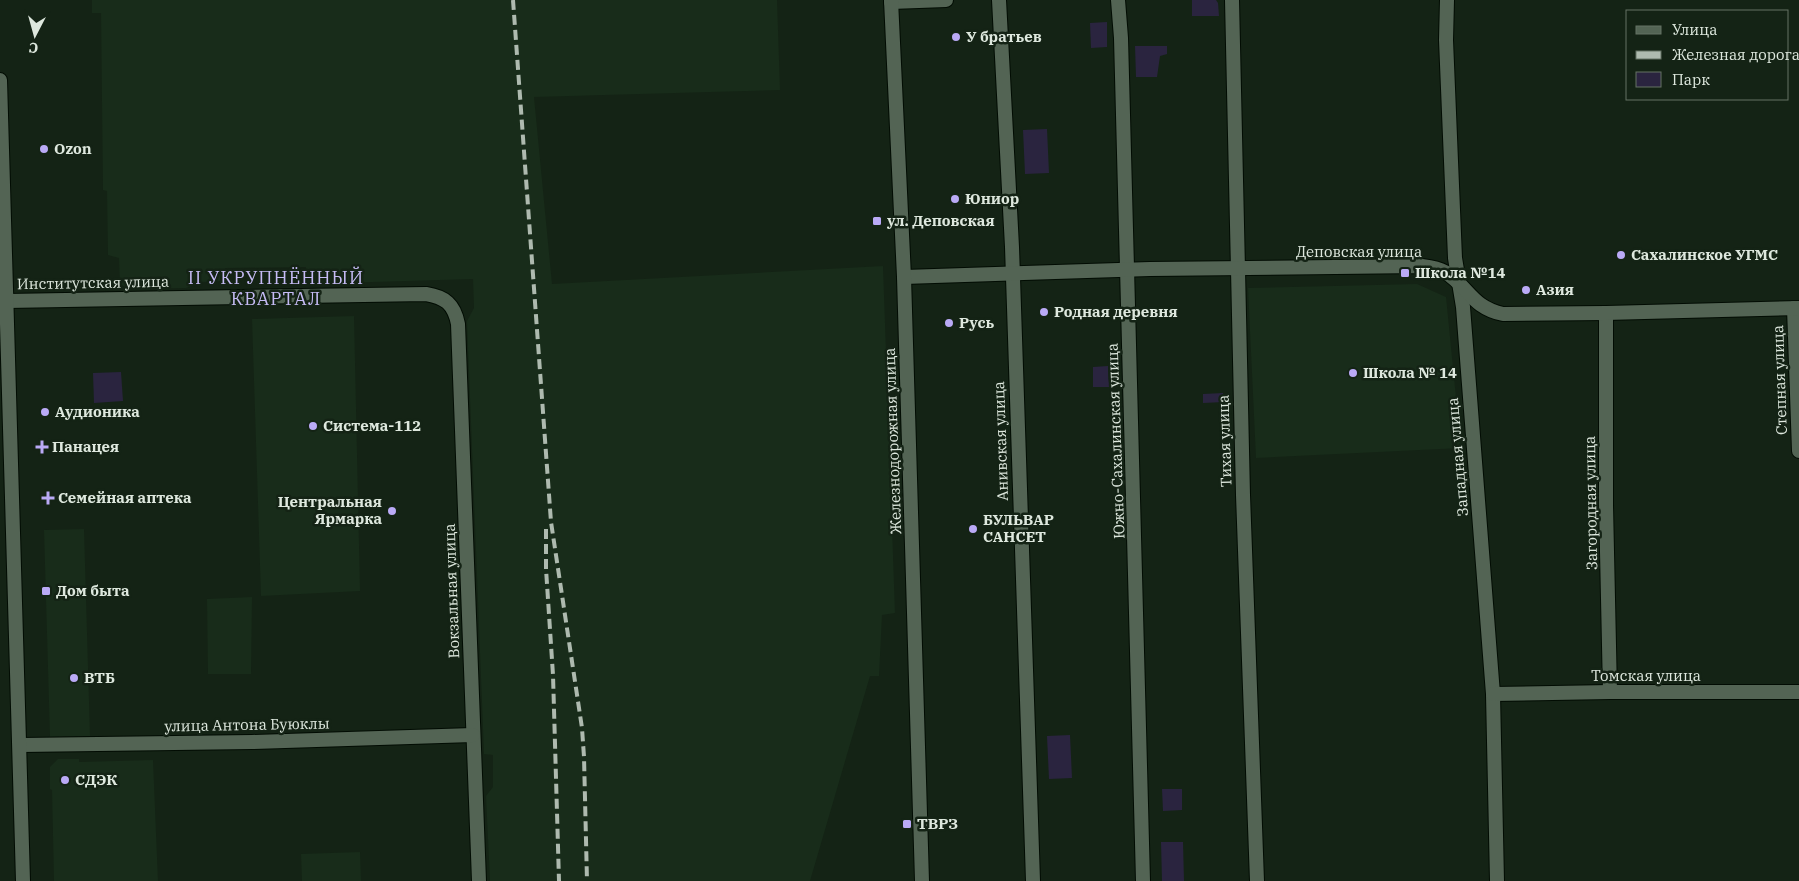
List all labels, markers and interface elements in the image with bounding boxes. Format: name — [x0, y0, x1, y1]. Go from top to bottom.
north arrow — [10, 10, 60, 60]
legend — [1626, 10, 1789, 100]
text: Улица — [1672, 20, 1717, 39]
place label: У братьев — [966, 27, 1042, 46]
marker: У братьев — [950, 31, 962, 43]
text: С — [28, 38, 39, 57]
text: Железная дорога — [1672, 45, 1799, 64]
text: Парк — [1672, 70, 1710, 89]
place label: Ozon — [54, 139, 92, 158]
marker: Ozon — [38, 143, 50, 155]
place label: Юниор — [965, 189, 1019, 208]
marker: Юниор — [949, 193, 961, 205]
place label: ул. Деповская — [886, 211, 995, 230]
marker: ул. Деповская — [871, 215, 883, 227]
street label: Деповская улица — [1296, 242, 1422, 261]
place label: Сахалинское УГМС — [1631, 245, 1778, 264]
marker: Сахалинское УГМС — [1615, 249, 1627, 261]
place label: Школа №14 — [1415, 263, 1505, 282]
district label: II УКРУПНЁННЫЙ КВАРТАЛ — [188, 266, 364, 310]
marker: Школа №14 — [1399, 267, 1411, 279]
street label: Институтская улица — [17, 272, 169, 293]
place label: Азия — [1536, 280, 1574, 299]
marker: Азия — [1520, 284, 1532, 296]
place label: Родная деревня — [1054, 302, 1178, 321]
marker: Родная деревня — [1038, 306, 1050, 318]
place label: Русь — [959, 313, 995, 332]
marker: Русь — [943, 317, 955, 329]
street label: Степная улица — [1768, 325, 1791, 435]
street label: Южно-Сахалинская улица — [1103, 343, 1128, 539]
street label: Железнодорожная улица — [880, 347, 905, 535]
place label: Школа № 14 — [1363, 363, 1457, 382]
marker: Школа № 14 — [1347, 367, 1359, 379]
street label: Анивская улица — [989, 381, 1012, 501]
street label: Тихая улица — [1213, 394, 1236, 488]
street label: Западная улица — [1443, 397, 1472, 517]
place label: Аудионика — [55, 402, 140, 421]
marker: Аудионика — [39, 406, 51, 418]
place label: Система-112 — [323, 416, 421, 435]
marker: Система-112 — [307, 420, 319, 432]
street label: Загородная улица — [1580, 436, 1601, 570]
place label: Панацея — [52, 437, 119, 456]
marker: Панацея — [36, 441, 48, 453]
place label: Семейная аптека — [58, 488, 192, 507]
marker: Семейная аптека — [42, 492, 54, 504]
place label: Центральная Ярмарка — [278, 492, 382, 528]
marker: Центральная Ярмарка — [386, 505, 398, 517]
place label: БУЛЬВАР САНСЕТ — [983, 510, 1054, 546]
street label: Вокзальная улица — [440, 523, 463, 659]
marker: БУЛЬВАР САНСЕТ — [967, 523, 979, 535]
place label: Дом быта — [56, 581, 130, 600]
marker: Дом быта — [40, 585, 52, 597]
street label: Томская улица — [1591, 666, 1701, 685]
place label: ВТБ — [84, 668, 115, 687]
marker: ВТБ — [68, 672, 80, 684]
street label: улица Антона Буюклы — [164, 714, 330, 735]
place label: СДЭК — [75, 770, 118, 789]
marker: СДЭК — [59, 774, 71, 786]
place label: ТВРЗ — [917, 814, 958, 833]
marker: ТВРЗ — [901, 818, 913, 830]

